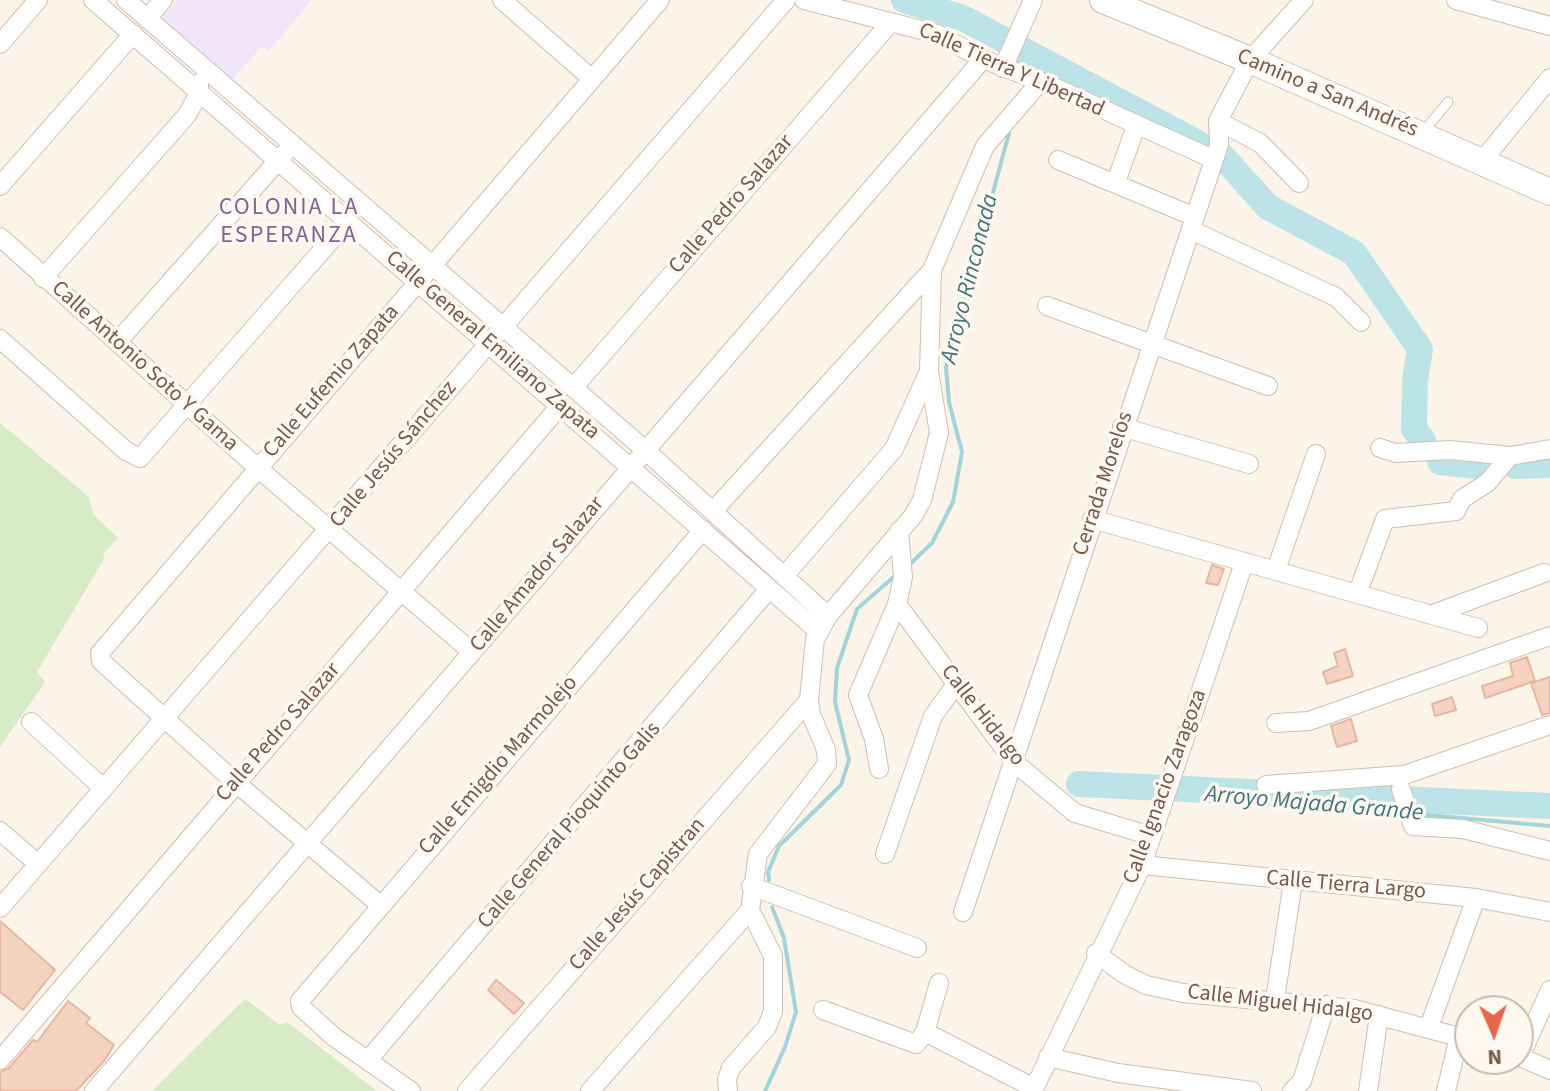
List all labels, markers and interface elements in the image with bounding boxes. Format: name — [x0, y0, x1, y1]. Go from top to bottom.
street label: Calle Tierra Y Libertad — [914, 18, 1108, 124]
street label: Camino a San Andrés — [1232, 44, 1422, 144]
street label: Calle Pedro Salazar — [664, 130, 800, 280]
water label: Arroyo Rinconada — [936, 191, 1006, 367]
district label: COLONIA LA ESPERANZA — [219, 195, 359, 251]
street label: Calle General Emiliano Zapata — [380, 246, 604, 446]
street label: Calle Antonio Soto Y Gama — [45, 276, 243, 458]
street label: Calle Eufemio Zapata — [258, 300, 406, 464]
street label: Calle Jesús Sánchez — [325, 376, 463, 534]
street label: Cerrada Morelos — [1068, 409, 1140, 559]
street label: Calle Amador Salazar — [465, 492, 611, 658]
street label: Calle Pedro Salazar — [211, 658, 347, 808]
street label: Calle Hidalgo — [934, 660, 1030, 772]
street label: Calle Emigdio Marmolejo — [414, 671, 584, 861]
street label: Calle Ignacio Zaragoza — [1118, 686, 1214, 888]
street label: Calle General Pioquinto Galis — [473, 717, 667, 935]
water label: Arroyo Majada Grande — [1204, 781, 1424, 829]
street label: Calle Jesús Capistran — [564, 813, 712, 977]
street label: Calle Tierra Largo — [1265, 866, 1427, 906]
street label: Calle Miguel Hidalgo — [1186, 980, 1374, 1028]
north arrow — [1454, 995, 1534, 1075]
text: N — [1487, 1041, 1503, 1073]

